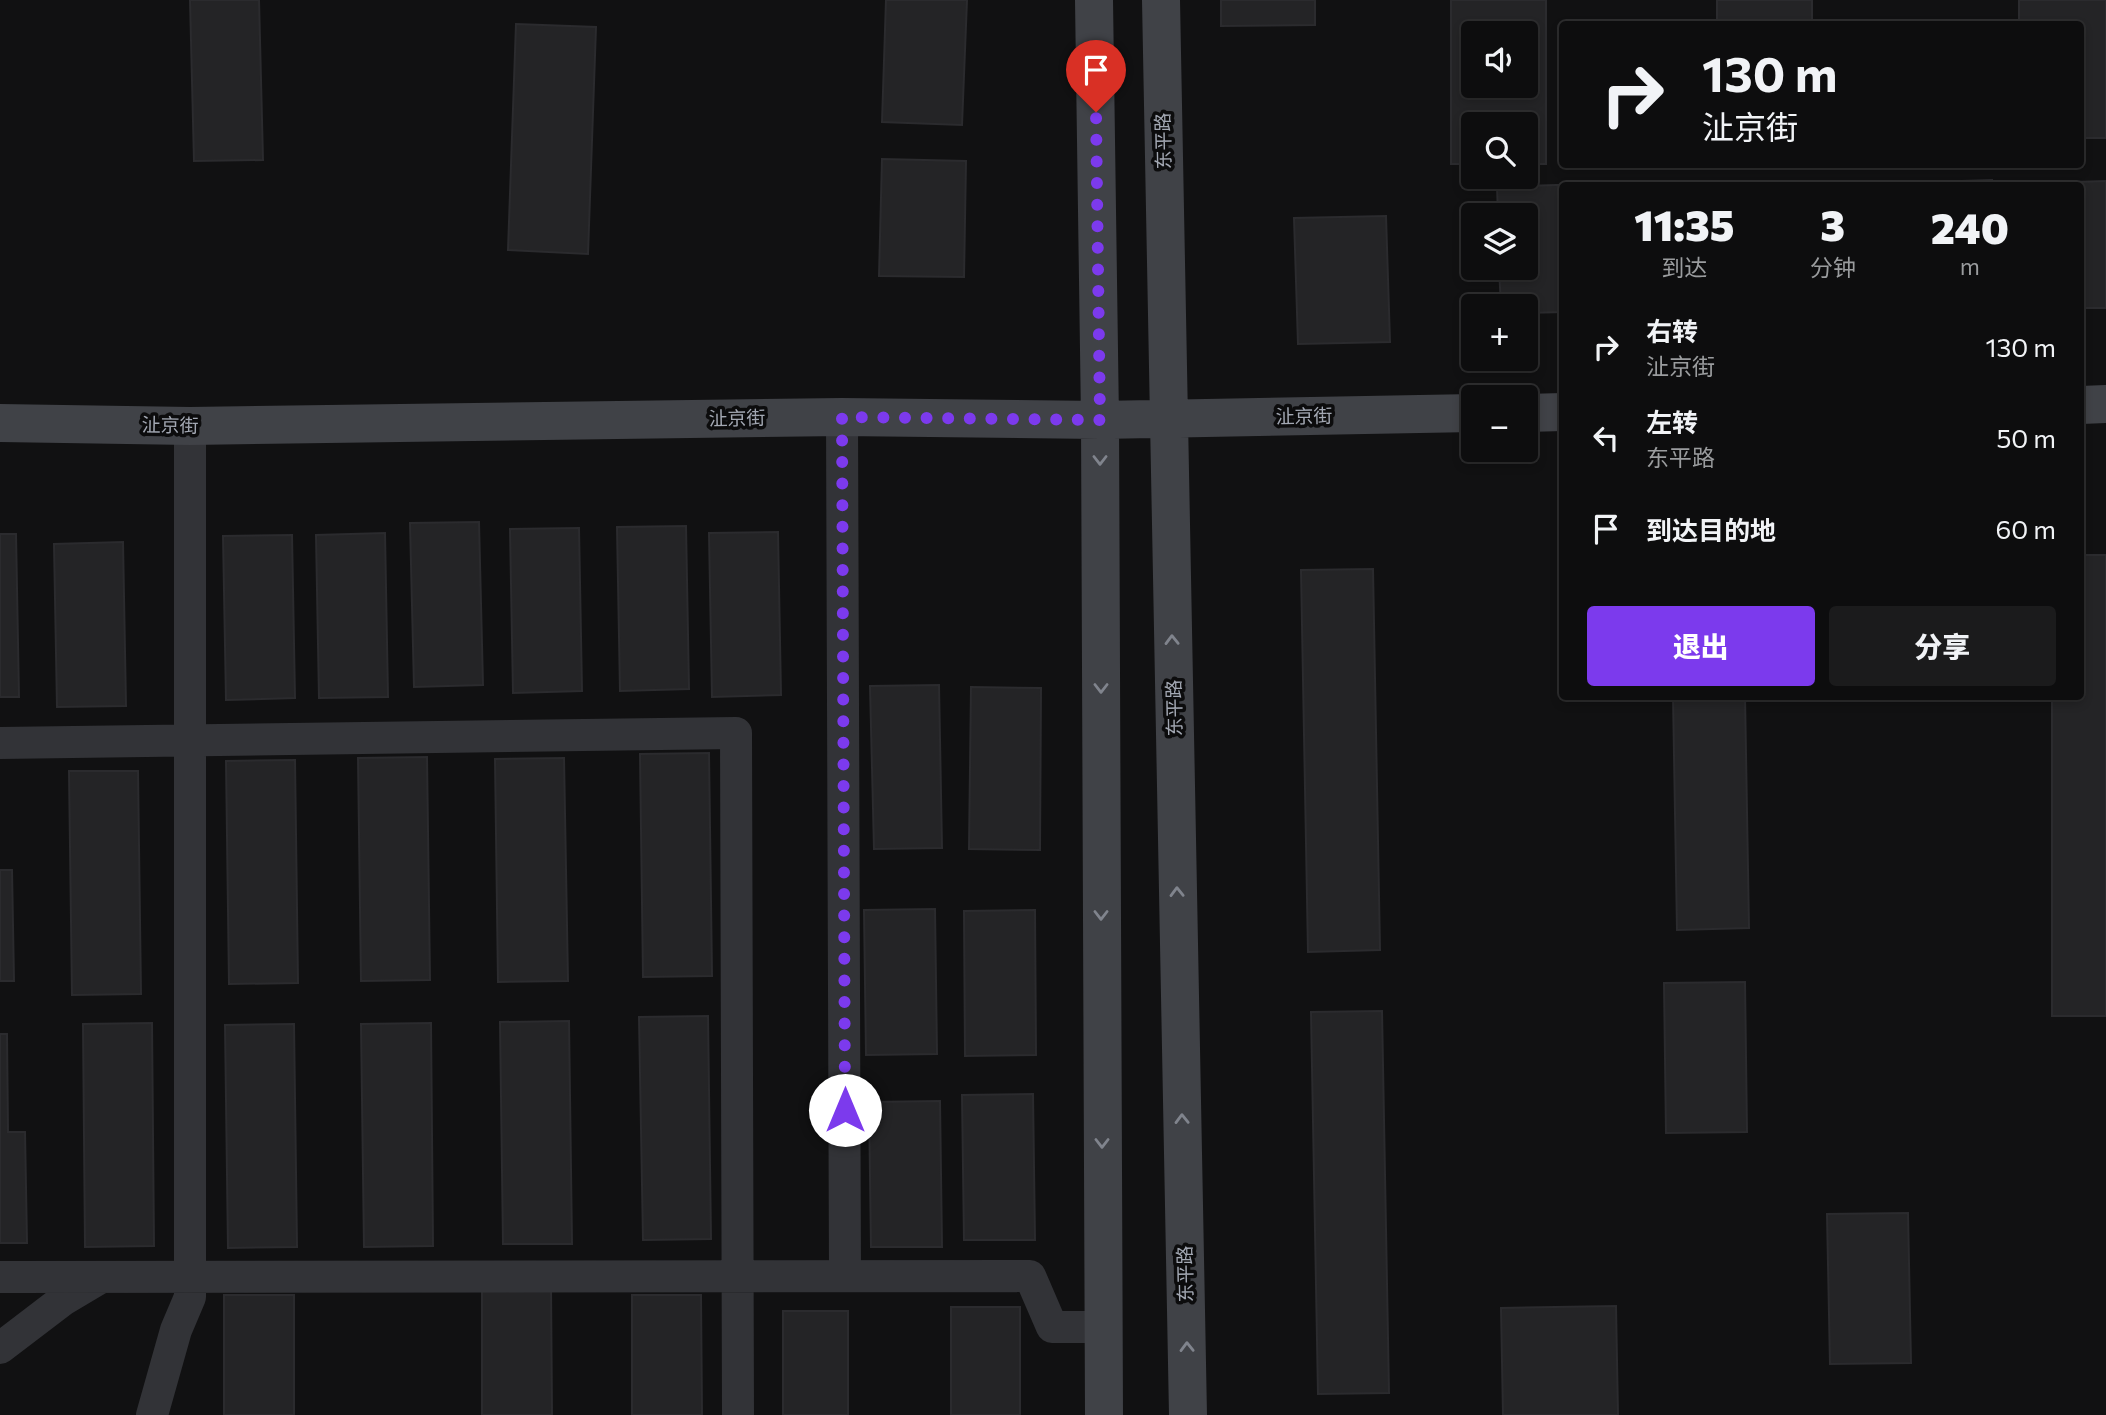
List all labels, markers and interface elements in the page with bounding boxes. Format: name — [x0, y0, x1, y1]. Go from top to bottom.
map controls — [1461, 21, 1538, 462]
button: sound — [1461, 21, 1538, 98]
pin — [1066, 40, 1126, 112]
text: 130 m — [1702, 42, 1837, 102]
icon: right — [1587, 49, 1678, 140]
icon: arrive — [1077, 51, 1115, 89]
text: 沚京街 — [1702, 106, 1798, 146]
street label: 东平路 — [1151, 112, 1174, 170]
button: search — [1461, 112, 1538, 189]
text: 11:35 — [1634, 198, 1735, 250]
text: 3 — [1820, 198, 1845, 250]
text: 240 — [1931, 201, 2009, 253]
button: layers — [1461, 203, 1538, 280]
text: m — [1960, 252, 1980, 280]
text: 到达 — [1661, 253, 1707, 281]
text: 分钟 — [1810, 253, 1856, 281]
button: + — [1461, 294, 1538, 371]
text: 右转 — [1646, 315, 1698, 346]
icon: right — [1587, 328, 1625, 366]
text: 130 m — [1985, 331, 2056, 362]
text: 沚京街 — [1646, 352, 1715, 380]
button: − — [1461, 385, 1538, 462]
street label: 沚京街 — [1275, 404, 1333, 427]
street label: 沚京街 — [708, 406, 766, 429]
text: 左转 — [1646, 406, 1698, 437]
street label: 沚京街 — [141, 413, 199, 436]
icon: left — [1587, 419, 1625, 457]
text: 50 m — [1996, 422, 2056, 453]
text: 东平路 — [1646, 443, 1715, 471]
one-way arrow — [1092, 455, 1108, 466]
icon: arrive — [1587, 510, 1625, 548]
text: 60 m — [1996, 513, 2056, 544]
text: 到达目的地 — [1646, 514, 1776, 545]
button: 退出 — [1587, 606, 1815, 686]
button: 分享 — [1829, 606, 2056, 686]
one-way arrow — [1164, 634, 1180, 645]
street label: 东平路 — [1162, 679, 1185, 737]
one-way arrow — [1093, 683, 1109, 693]
one-way arrow — [1170, 886, 1185, 897]
one-way arrow — [1093, 910, 1109, 921]
position arrow — [808, 1073, 882, 1147]
one-way arrow — [1174, 1114, 1190, 1124]
one-way arrow — [1094, 1138, 1110, 1148]
street label: 东平路 — [1173, 1245, 1196, 1303]
one-way arrow — [1179, 1341, 1195, 1352]

